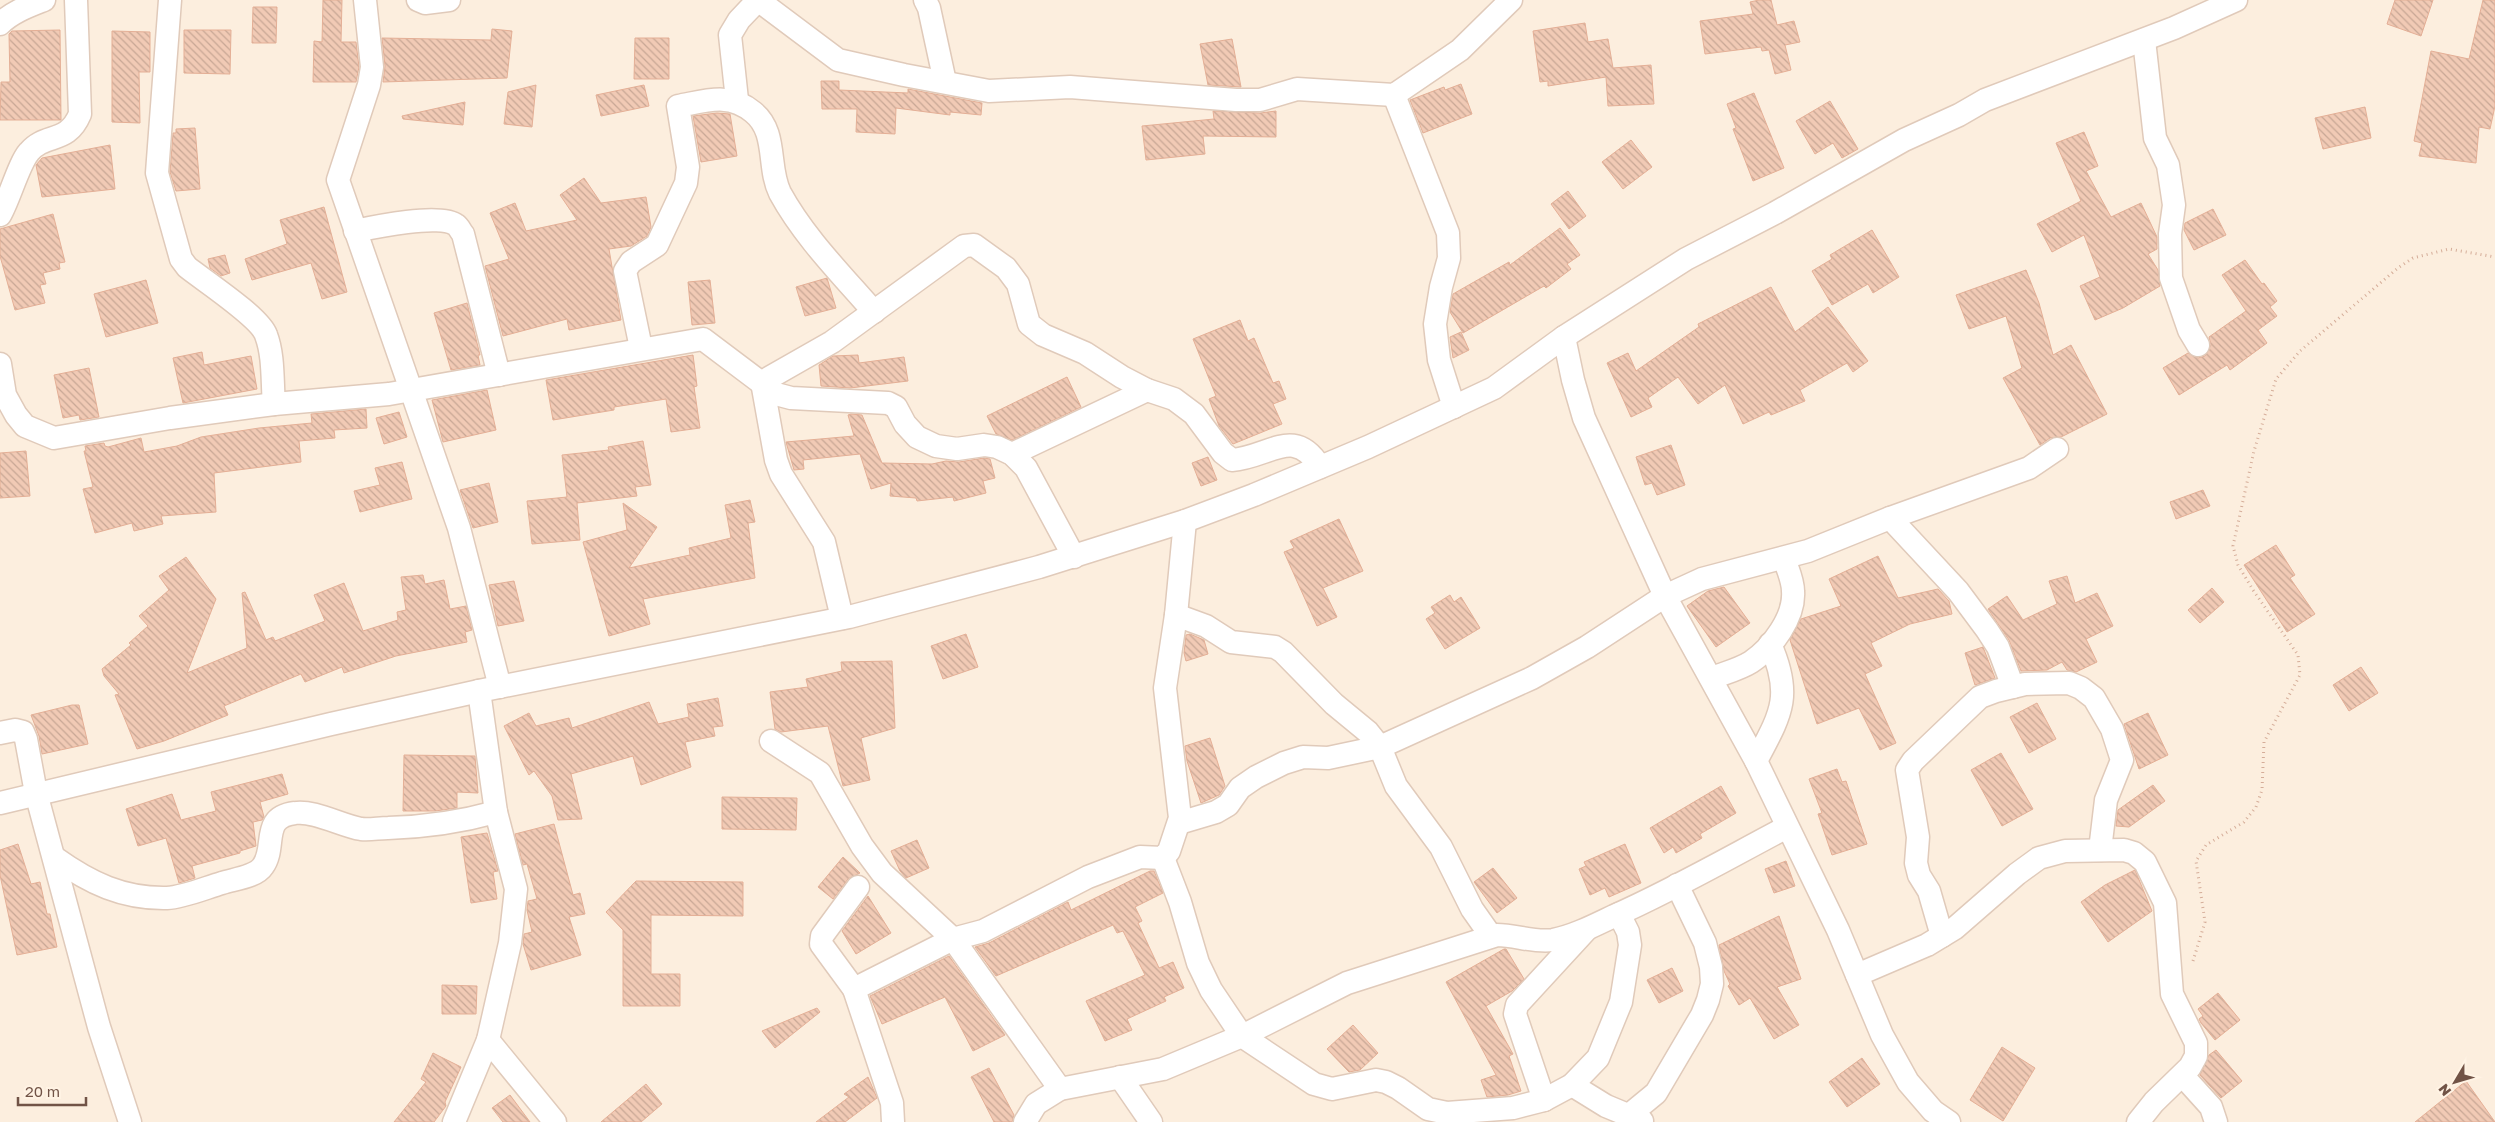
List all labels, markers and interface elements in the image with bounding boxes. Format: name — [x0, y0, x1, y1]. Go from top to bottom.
north arrow — [2430, 1057, 2480, 1107]
scale bar — [18, 1074, 85, 1106]
text: N — [2434, 1081, 2454, 1100]
text: 20 m — [25, 1082, 60, 1100]

